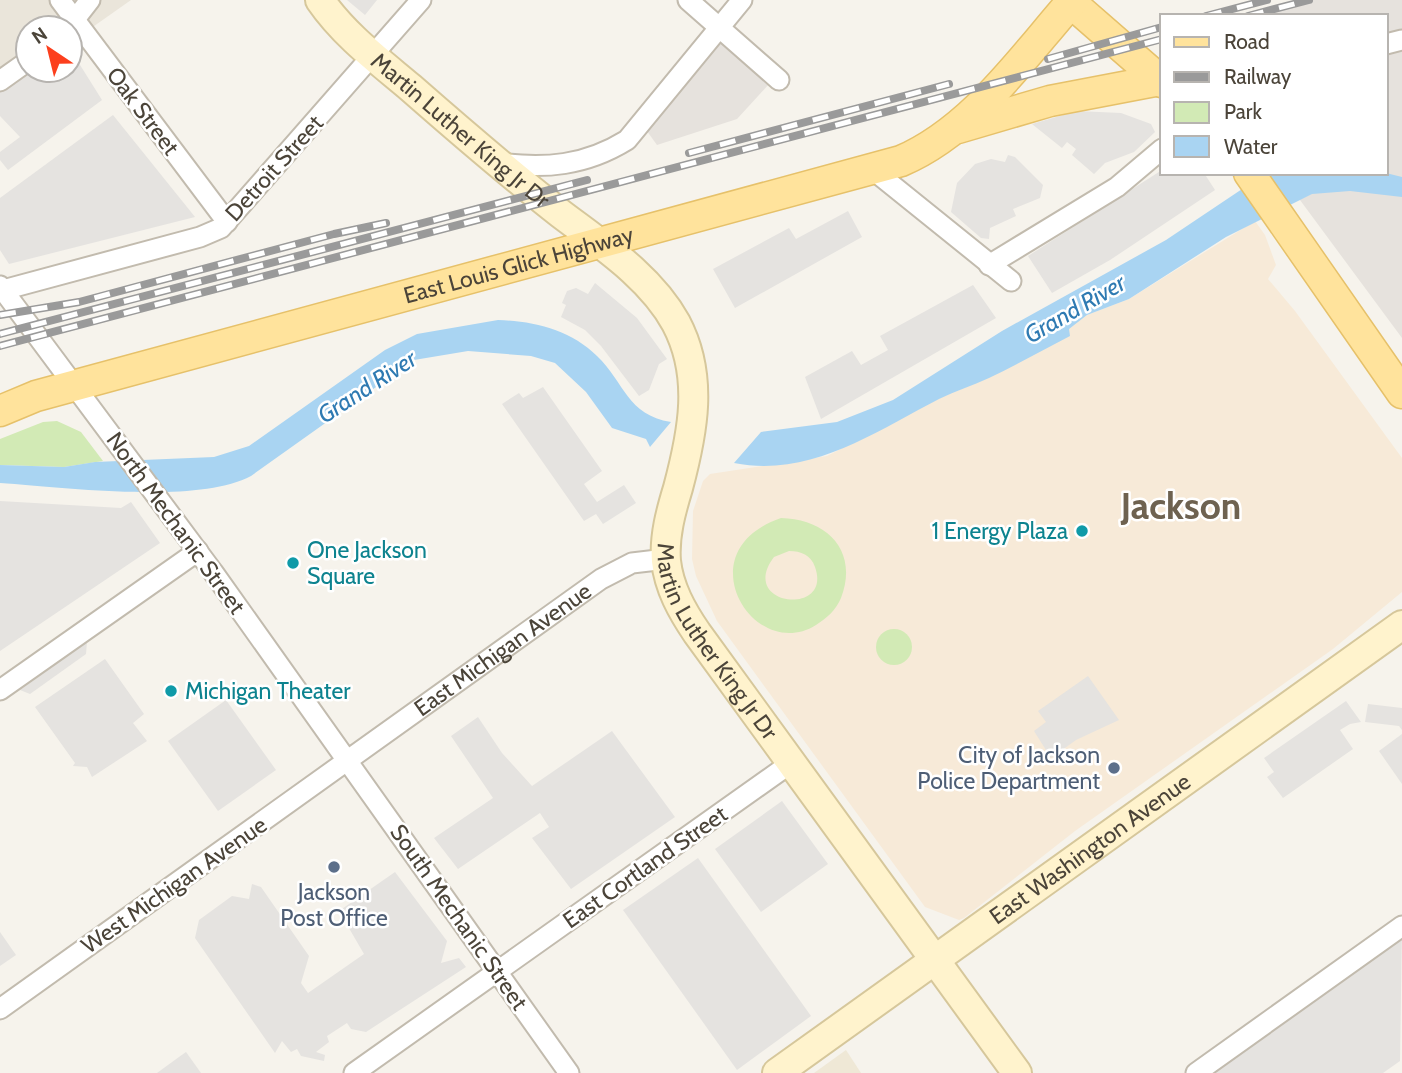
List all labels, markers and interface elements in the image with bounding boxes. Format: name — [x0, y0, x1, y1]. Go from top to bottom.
north arrow — [14, 14, 84, 84]
legend — [1160, 14, 1388, 175]
text: N — [27, 22, 52, 49]
text: Road — [1224, 29, 1270, 54]
street label: Martin Luther King Jr Dr — [365, 47, 556, 214]
street label: Oak Street — [101, 61, 185, 161]
text: Railway — [1224, 64, 1292, 89]
text: Park — [1224, 99, 1262, 124]
street label: Detroit Street — [219, 109, 329, 227]
text: Water — [1224, 134, 1278, 159]
street label: East Louis Glick Highway — [400, 220, 637, 309]
water label: Grand River — [1019, 267, 1132, 349]
water label: Grand River — [312, 343, 423, 429]
street label: North Mechanic Street — [101, 427, 251, 620]
district label: Jackson — [1120, 483, 1241, 528]
place label: 1 Energy Plaza — [931, 517, 1068, 545]
marker: 1 Energy Plaza — [1074, 523, 1090, 539]
place label: One Jackson Square — [307, 536, 427, 590]
street label: Martin Luther King Jr Dr — [652, 543, 784, 746]
marker: One Jackson Square — [285, 555, 301, 571]
street label: East Michigan Avenue — [409, 577, 597, 722]
place label: Michigan Theater — [185, 677, 351, 705]
marker: Michigan Theater — [163, 683, 179, 699]
place label: City of Jackson Police Department — [917, 741, 1100, 795]
marker: City of Jackson Police Department — [1106, 760, 1122, 776]
street label: East Washington Avenue — [984, 767, 1196, 930]
street label: East Cortland Street — [557, 800, 733, 934]
street label: West Michigan Avenue — [76, 810, 272, 959]
street label: South Mechanic Street — [384, 819, 534, 1015]
marker: Jackson Post Office — [326, 859, 342, 875]
place label: Jackson Post Office — [280, 878, 388, 932]

